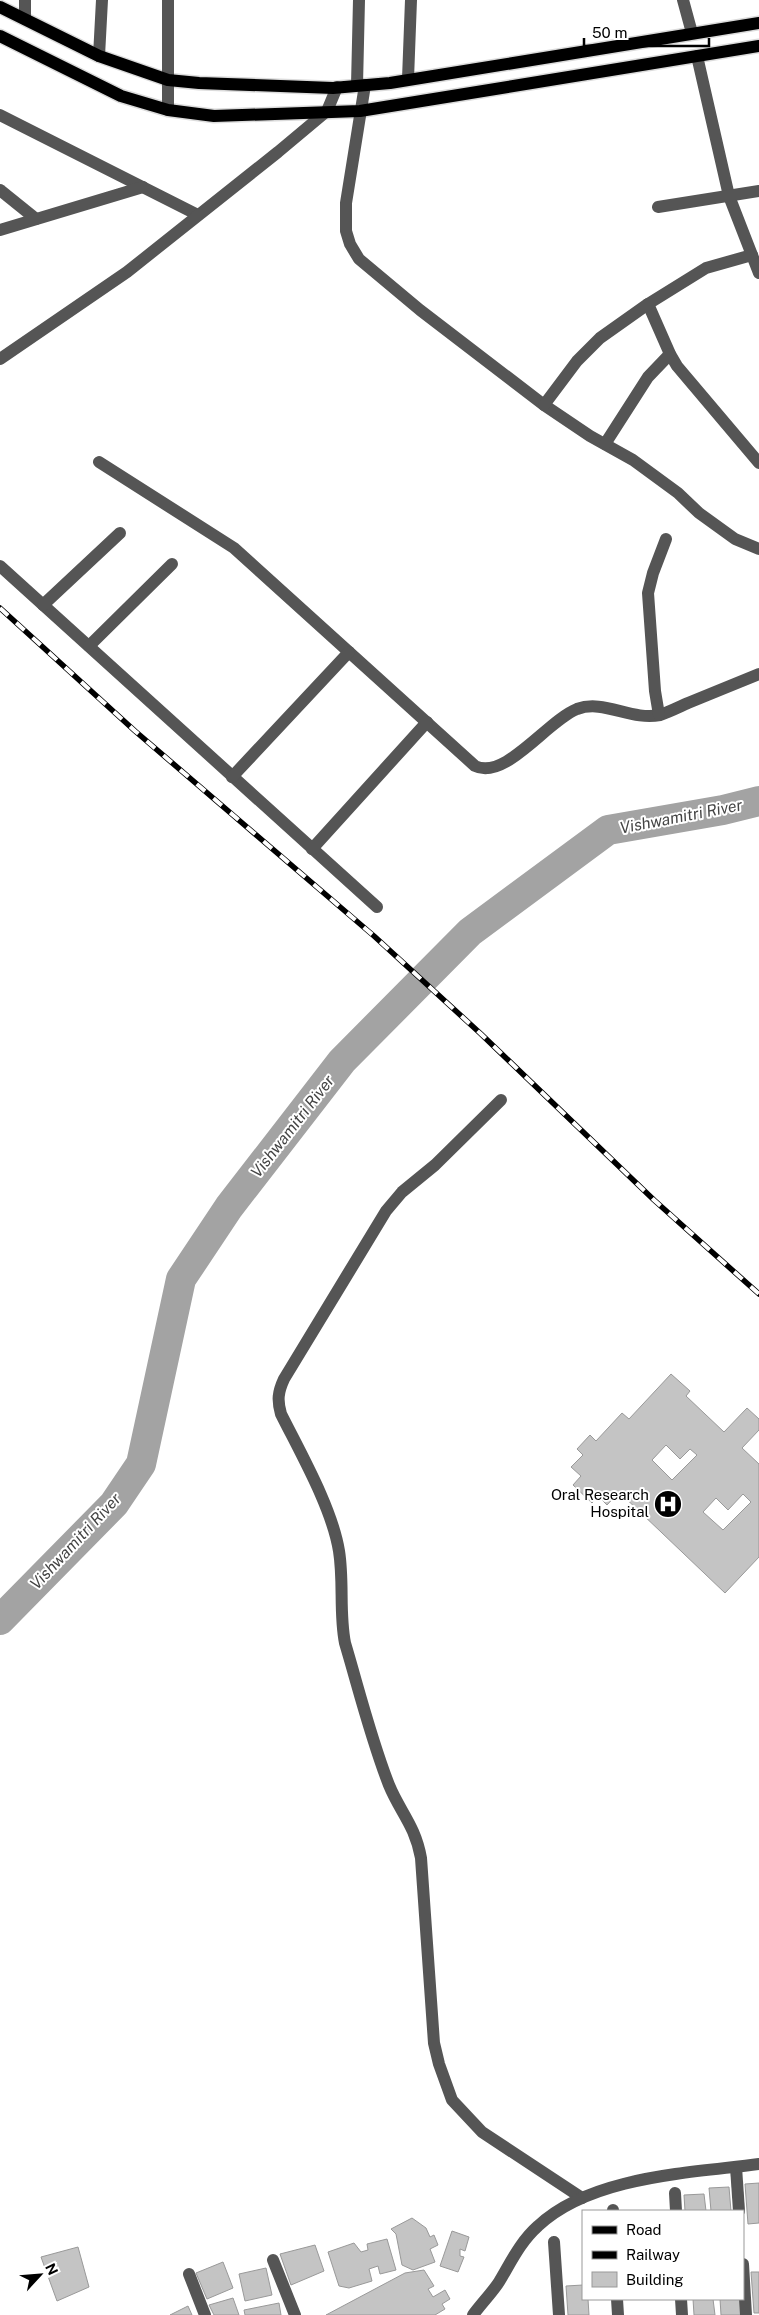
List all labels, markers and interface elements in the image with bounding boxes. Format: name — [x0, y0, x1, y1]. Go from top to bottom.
scale bar — [584, 15, 709, 47]
text: 50 m — [592, 24, 627, 41]
water label: Vishwamitri River — [618, 795, 745, 838]
water label: Vishwamitri River — [247, 1071, 339, 1181]
place label: Oral Research Hospital — [551, 1486, 649, 1520]
water label: Vishwamitri River — [26, 1489, 125, 1593]
hospital icon: Oral Research Hospital — [653, 1489, 683, 1519]
legend — [582, 2210, 744, 2300]
text: Road — [626, 2221, 662, 2238]
text: Railway — [626, 2246, 680, 2263]
north arrow — [15, 2250, 65, 2300]
text: N — [42, 2261, 61, 2278]
text: Building — [626, 2271, 684, 2288]

